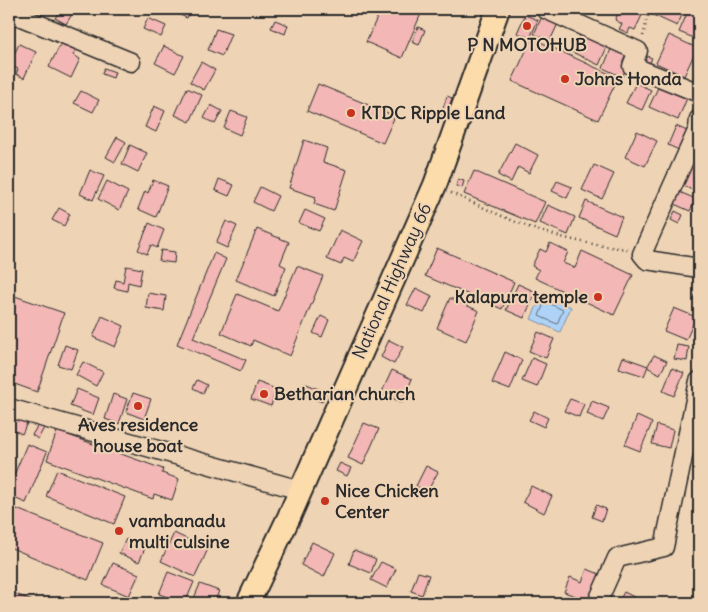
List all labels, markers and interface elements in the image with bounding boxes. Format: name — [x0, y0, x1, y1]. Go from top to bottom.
marker: P N MOTOHUB — [521, 20, 533, 32]
place label: P N MOTOHUB — [467, 33, 587, 56]
place label: Johns Honda — [575, 67, 682, 90]
marker: Johns Honda — [559, 73, 571, 85]
place label: KTDC Ripple Land — [361, 101, 506, 124]
marker: KTDC Ripple Land — [345, 107, 357, 119]
street label: National Highway 66 — [347, 199, 436, 363]
place label: Kalapura temple — [455, 285, 588, 308]
marker: Kalapura temple — [592, 291, 604, 303]
place label: Betharian church — [274, 382, 416, 405]
marker: Betharian church — [258, 388, 270, 400]
marker: Aves residence house boat — [132, 400, 144, 412]
place label: Aves residence house boat — [78, 413, 198, 457]
place label: Nice Chicken Center — [335, 479, 439, 523]
marker: Nice Chicken Center — [319, 495, 331, 507]
place label: vambanadu multi culsine — [129, 509, 230, 553]
marker: vambanadu multi culsine — [113, 525, 125, 537]

